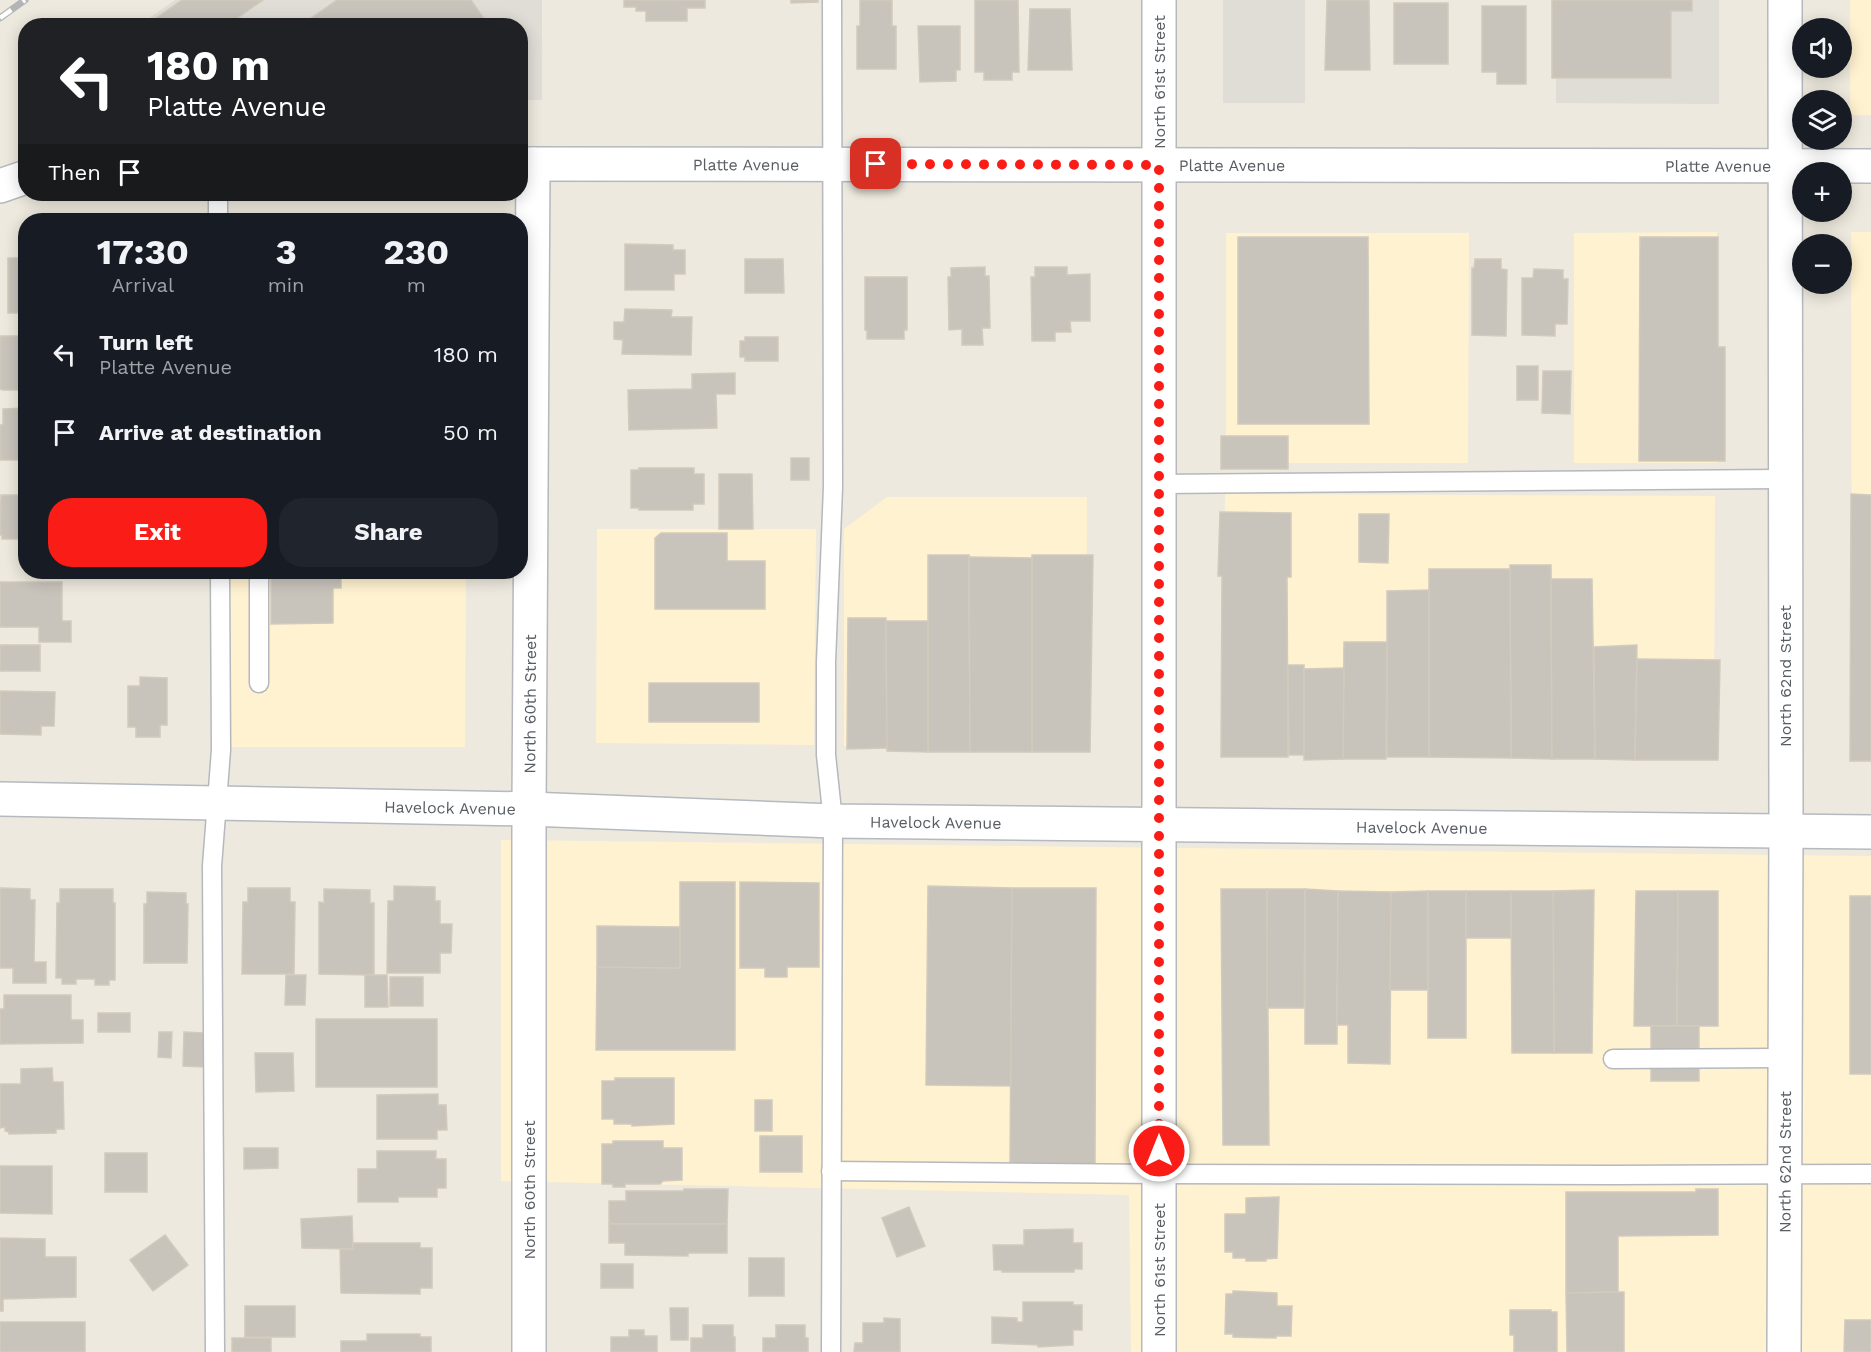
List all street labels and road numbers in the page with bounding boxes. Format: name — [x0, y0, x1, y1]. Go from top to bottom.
street label: North 61st Street — [1150, 15, 1169, 149]
street label: Platte Avenue — [693, 155, 799, 174]
street label: Platte Avenue — [1179, 155, 1285, 175]
street label: Platte Avenue — [1665, 156, 1771, 175]
street label: North 62nd Street — [1776, 605, 1795, 747]
street label: North 60th Street — [520, 634, 540, 774]
street label: Havelock Avenue — [384, 797, 516, 818]
street label: Havelock Avenue — [870, 812, 1002, 832]
street label: Havelock Avenue — [1356, 817, 1488, 837]
street label: North 62nd Street — [1775, 1091, 1795, 1233]
street label: North 60th Street — [520, 1120, 539, 1260]
street label: North 61st Street — [1150, 1203, 1169, 1337]

